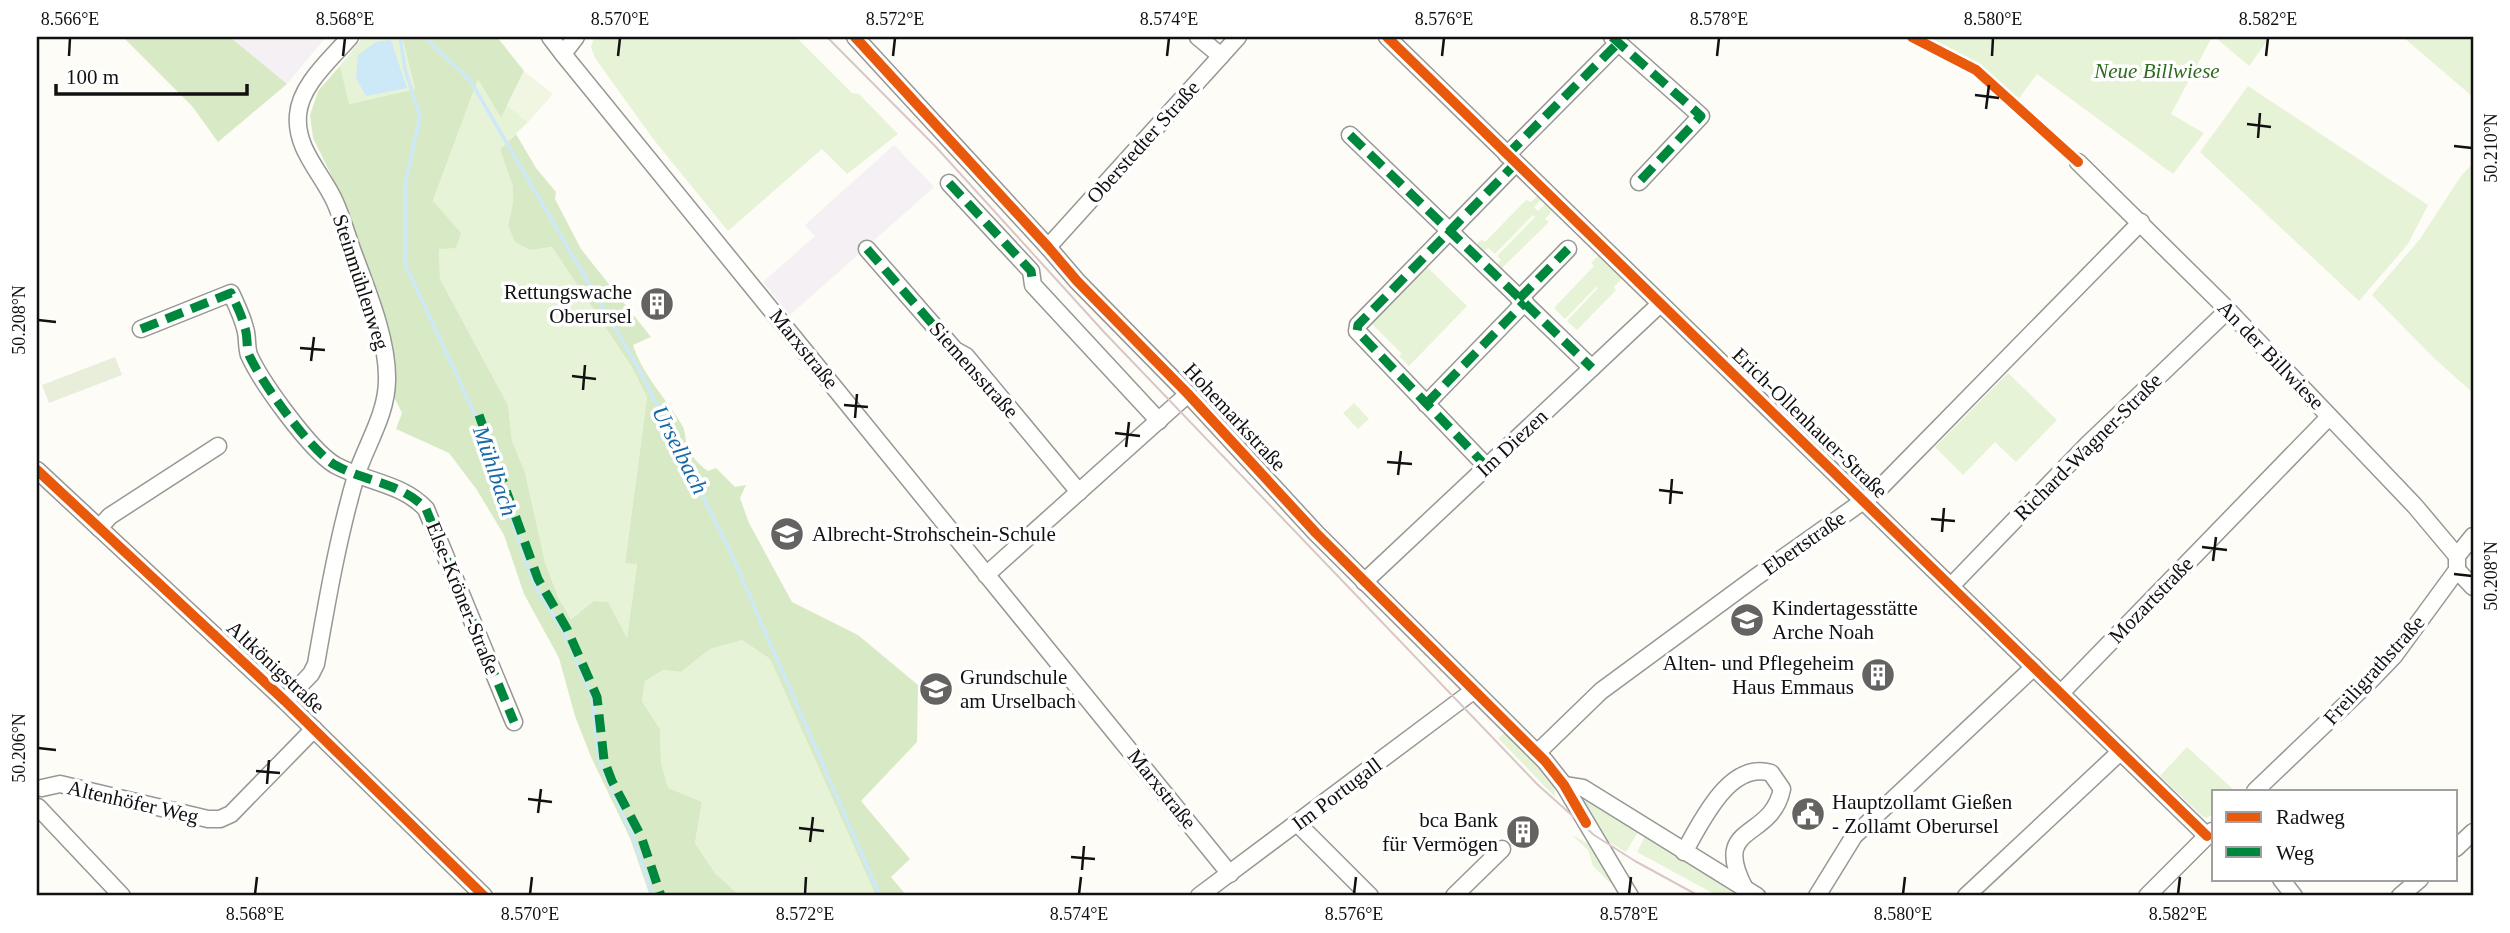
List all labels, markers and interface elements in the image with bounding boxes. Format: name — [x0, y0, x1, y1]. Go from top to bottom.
text: 8.566°E — [41, 9, 99, 29]
text: 8.568°E — [316, 9, 374, 29]
text: 8.570°E — [591, 9, 649, 29]
text: 8.572°E — [866, 9, 924, 29]
text: 8.574°E — [1140, 9, 1198, 29]
text: 8.576°E — [1415, 9, 1473, 29]
text: 8.578°E — [1690, 9, 1748, 29]
text: 8.580°E — [1964, 9, 2022, 29]
text: 8.582°E — [2239, 9, 2297, 29]
scale bar — [56, 52, 247, 96]
park label: Neue Billwiese — [2093, 59, 2220, 83]
text: 100 m — [66, 65, 119, 89]
street label: Oberstedter Straße — [1082, 76, 1204, 208]
text: 50.210°N — [2481, 113, 2501, 183]
street label: Steinmühlenweg — [328, 211, 394, 353]
place label: Rettungswache Oberursel — [504, 280, 632, 328]
text: 50.208°N — [9, 285, 29, 355]
building icon: Rettungswache Oberursel — [638, 285, 676, 323]
street label: An der Billwiese — [2213, 295, 2329, 415]
street label: Marxstraße — [765, 304, 843, 394]
street label: Siemensstraße — [924, 317, 1024, 423]
street label: Erich-Ollenhauer-Straße — [1728, 343, 1892, 503]
street label: Hohemarkstraße — [1179, 358, 1291, 476]
street label: Richard-Wagner-Straße — [2009, 368, 2167, 526]
water label: Urselbach — [647, 402, 713, 498]
street label: Im Diezen — [1472, 404, 1553, 482]
water label: Mühlbach — [468, 422, 522, 519]
street label: Ebertstraße — [1758, 506, 1850, 580]
school or university icon: Albrecht-Strohschein-Schule — [768, 515, 806, 553]
street label: Else-Kröner-Straße — [421, 518, 505, 678]
place label: Albrecht-Strohschein-Schule — [812, 522, 1056, 546]
text: 50.208°N — [2481, 541, 2501, 611]
street label: Mozartstraße — [2104, 552, 2198, 648]
place label: Kindertagesstätte Arche Noah — [1772, 596, 1918, 644]
school or university icon: Kindertagesstätte Arche Noah — [1728, 601, 1766, 639]
street label: Freiligrathstraße — [2319, 610, 2429, 730]
street label: Altkönigstraße — [222, 616, 330, 718]
place label: Alten- und Pflegeheim Haus Emmaus — [1663, 651, 1854, 699]
building icon: Alten- und Pflegeheim Haus Emmaus — [1859, 656, 1897, 694]
place label: Grundschule am Urselbach — [960, 665, 1077, 713]
school or university icon: Grundschule am Urselbach — [917, 670, 955, 708]
text: 50.206°N — [9, 713, 29, 783]
street label: Marxstraße — [1123, 744, 1201, 834]
street label: Im Portugall — [1288, 753, 1387, 835]
street label: Altenhöfer Weg — [65, 775, 201, 829]
place label: Hauptzollamt Gießen - Zollamt Oberursel — [1832, 790, 2013, 838]
legend — [2212, 790, 2458, 880]
public building icon: Hauptzollamt Gießen - Zollamt Oberursel — [1789, 795, 1827, 833]
text: Radweg — [2276, 805, 2345, 829]
place label: bca Bank für Vermögen — [1382, 808, 1498, 856]
building icon: bca Bank für Vermögen — [1504, 813, 1542, 851]
text: Weg — [2276, 841, 2314, 865]
text: 8.568°E — [226, 904, 284, 924]
text: 8.570°E — [501, 904, 559, 924]
text: 8.572°E — [776, 904, 834, 924]
text: 8.574°E — [1050, 904, 1108, 924]
text: 8.576°E — [1325, 904, 1383, 924]
text: 8.578°E — [1600, 904, 1658, 924]
text: 8.580°E — [1874, 904, 1932, 924]
text: 8.582°E — [2149, 904, 2207, 924]

